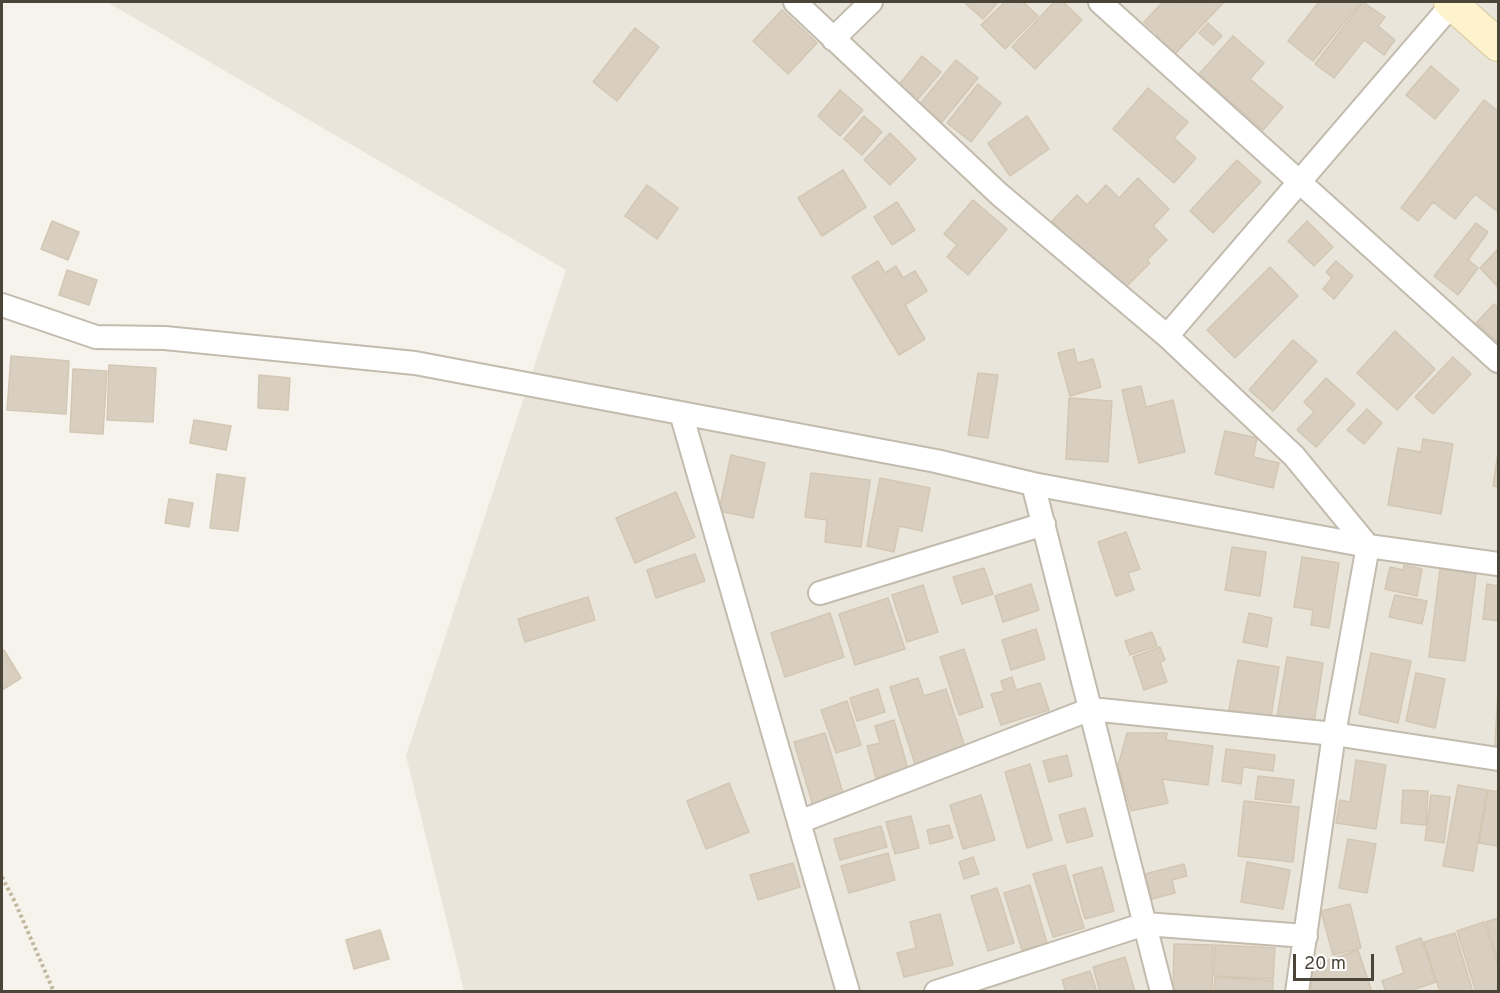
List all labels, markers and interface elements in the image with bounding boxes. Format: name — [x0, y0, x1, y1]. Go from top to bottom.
scale bar — [1296, 942, 1377, 980]
text: 20 m — [1304, 953, 1346, 976]

